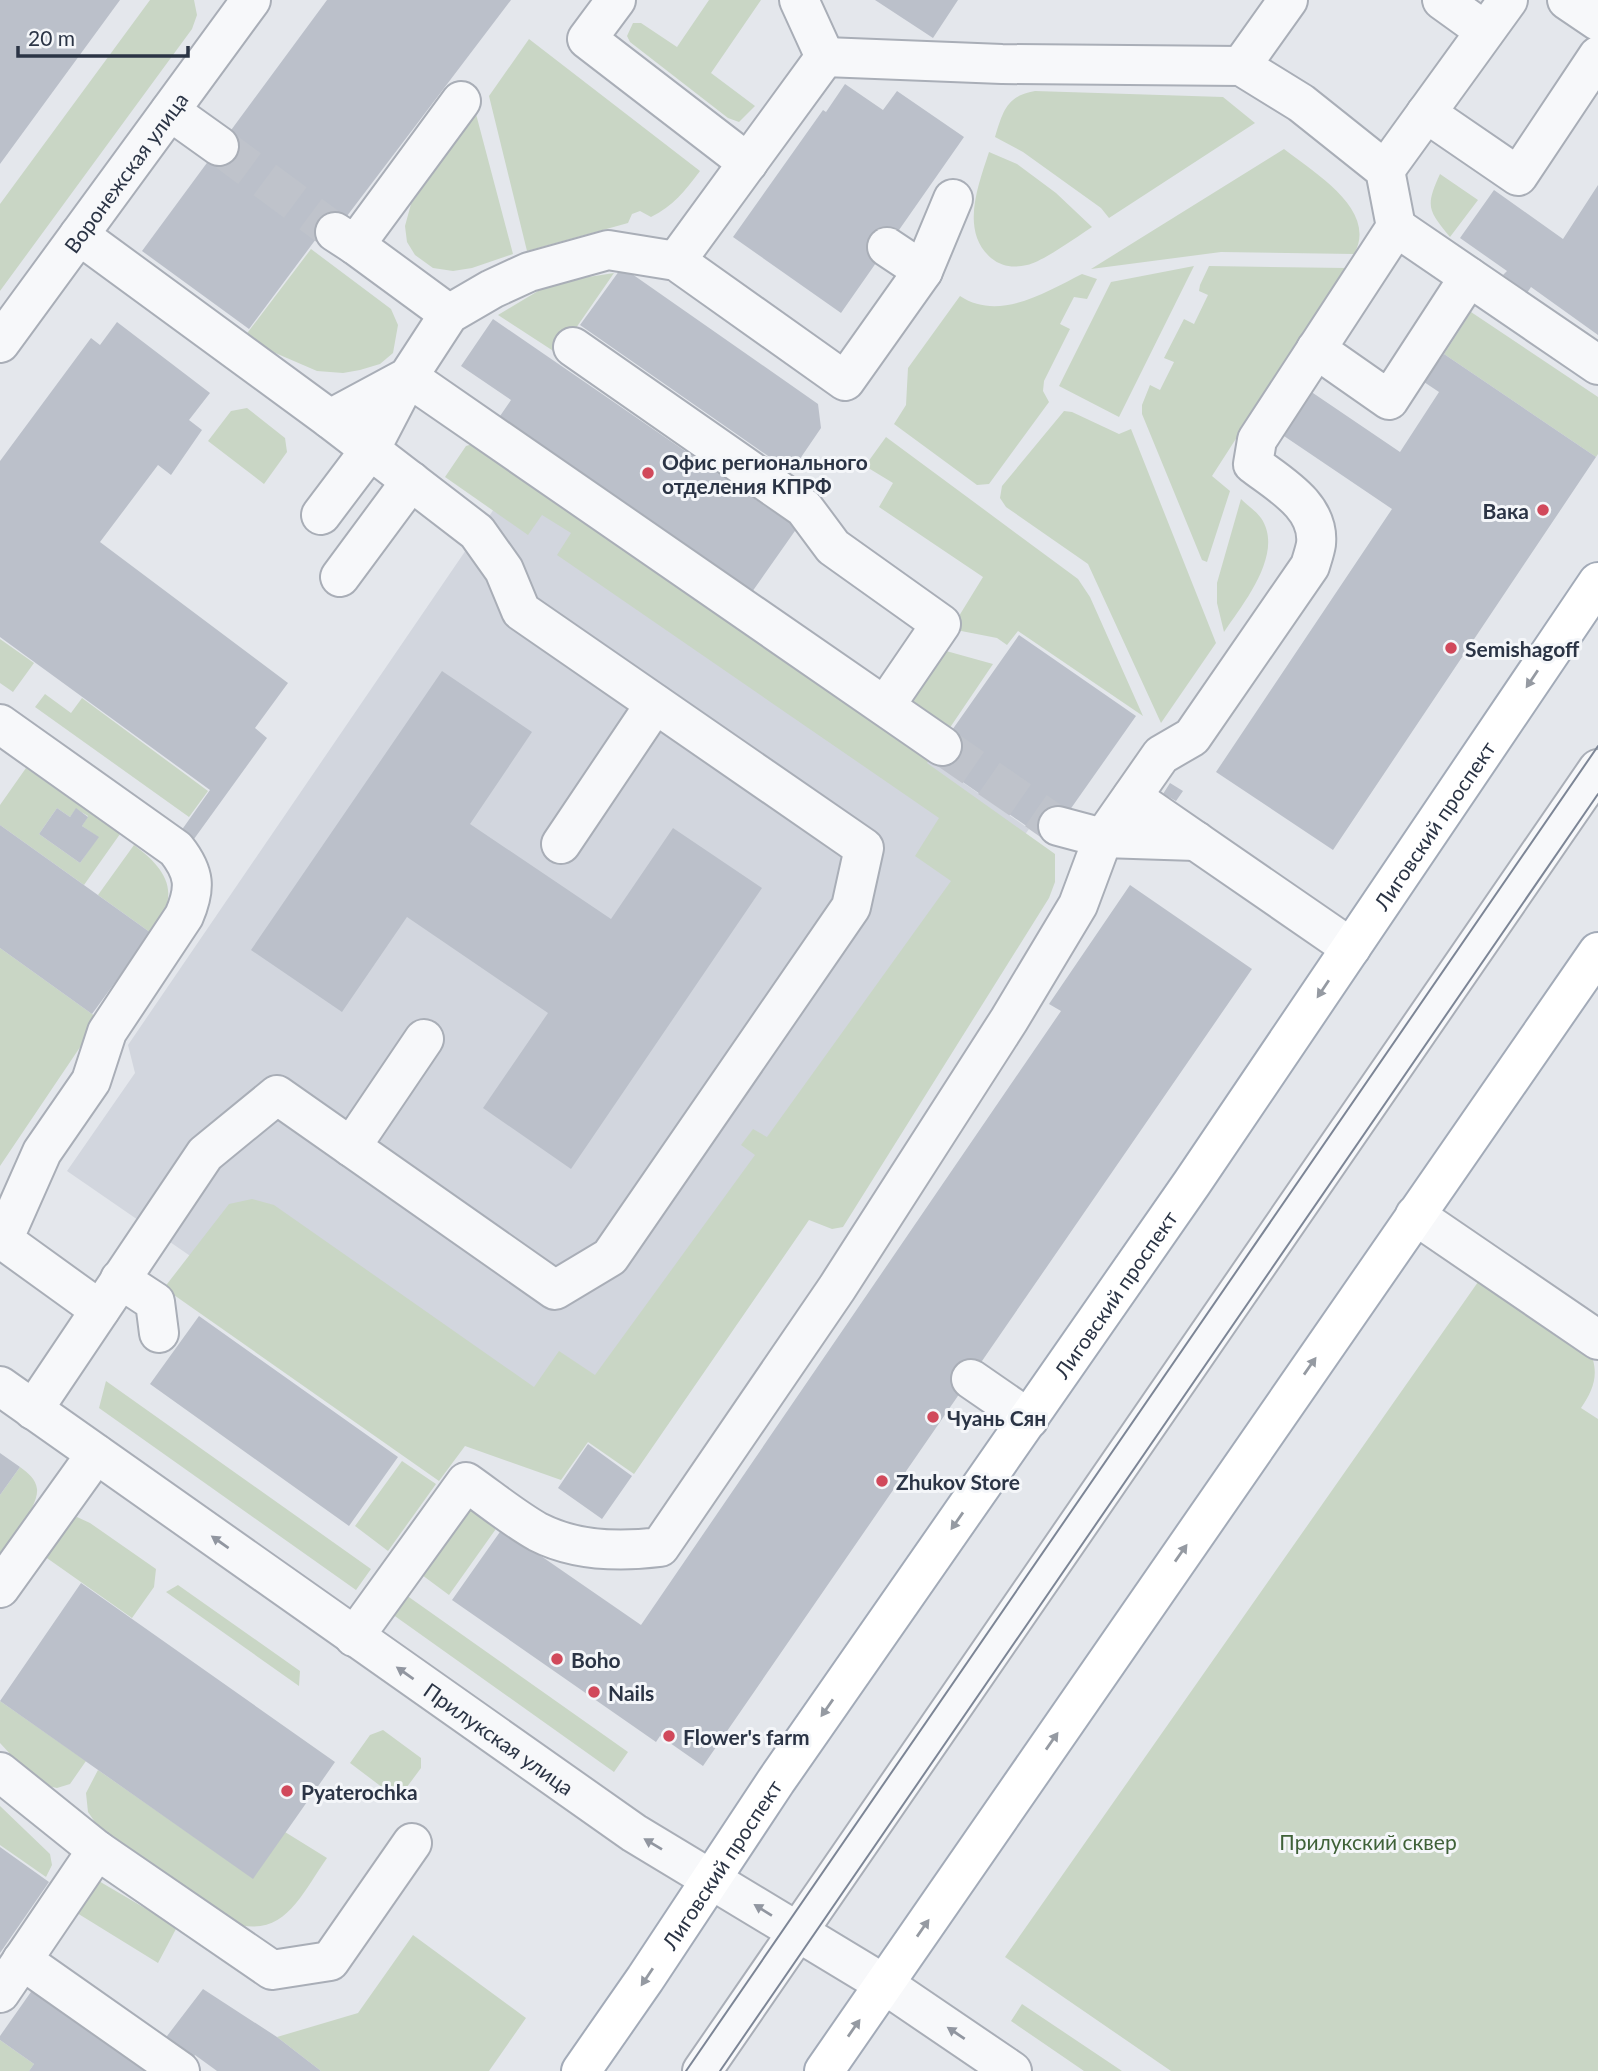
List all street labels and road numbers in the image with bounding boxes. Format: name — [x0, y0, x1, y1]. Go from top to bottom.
street label: Воронежская улица — [58, 87, 192, 257]
street label: Лиговский проспект — [1367, 736, 1500, 915]
street label: Лиговский проспект — [1048, 1205, 1182, 1383]
street label: Прилукская улица — [420, 1677, 579, 1799]
street label: Лиговский проспект — [655, 1774, 786, 1954]

